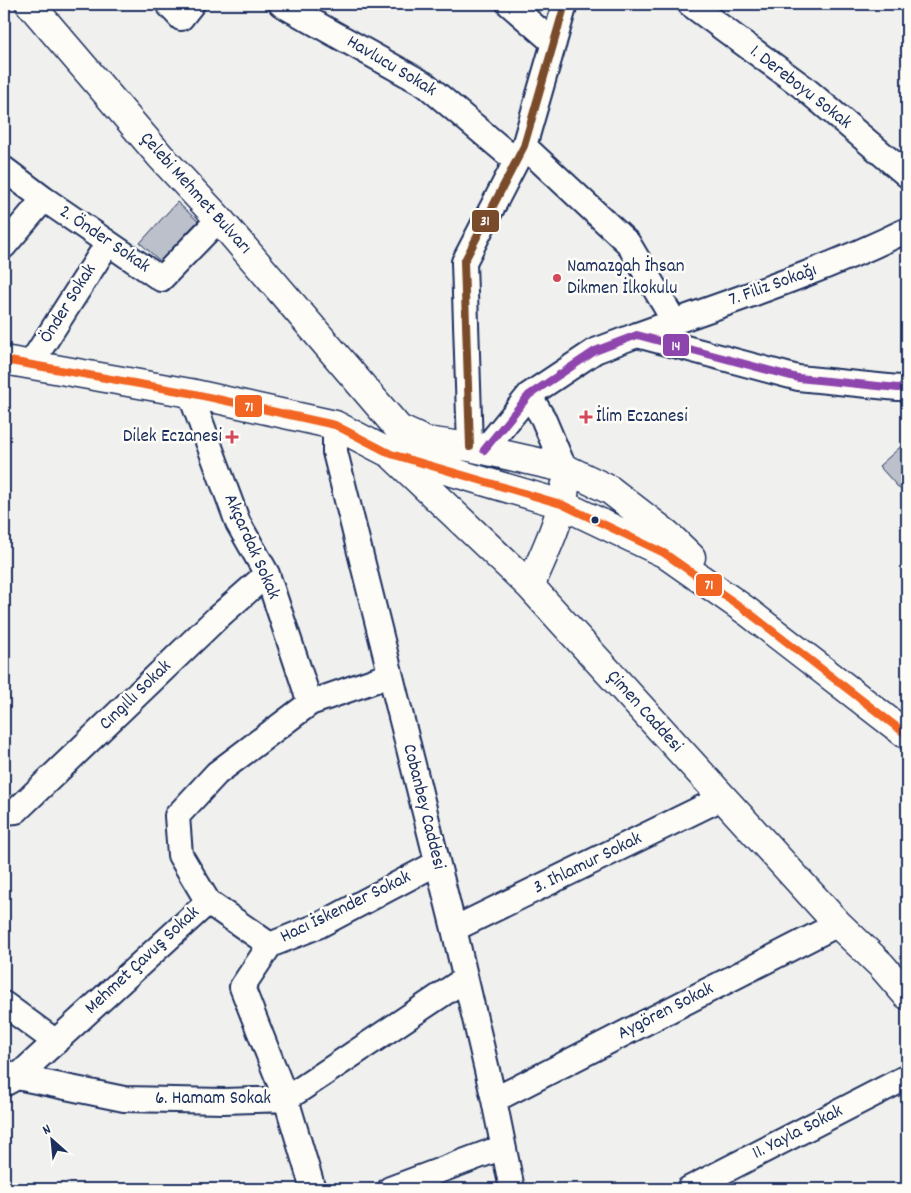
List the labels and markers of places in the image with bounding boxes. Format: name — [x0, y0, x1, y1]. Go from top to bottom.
place label: Namazgah İhsan Dikmen İlkokulu — [567, 254, 684, 303]
marker: Namazgah İhsan Dikmen İlkokulu — [551, 272, 563, 284]
place label: İlim Eczanesi — [596, 404, 688, 431]
marker: İlim Eczanesi — [580, 411, 592, 423]
place label: Dilek Eczanesi — [123, 424, 223, 451]
marker: Dilek Eczanesi — [226, 431, 238, 443]
unlabelled marker — [590, 515, 600, 525]

